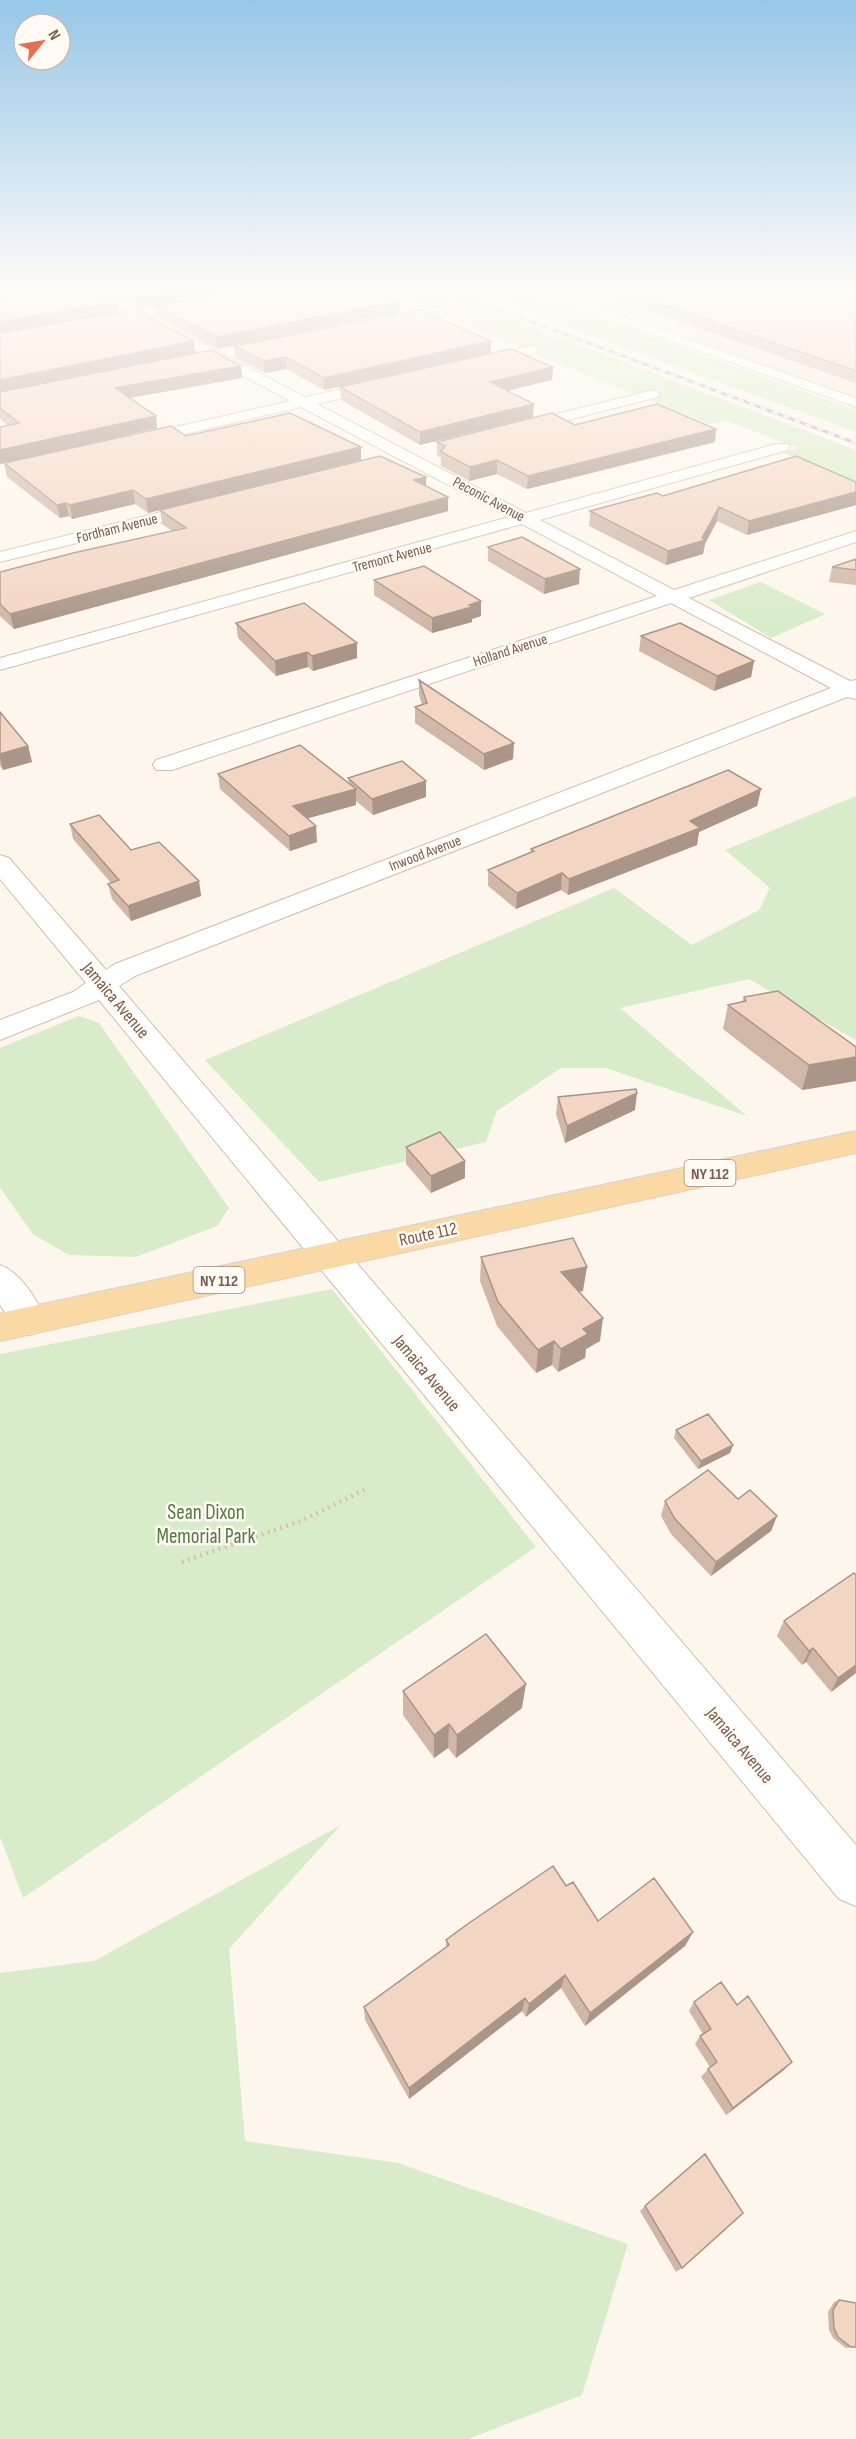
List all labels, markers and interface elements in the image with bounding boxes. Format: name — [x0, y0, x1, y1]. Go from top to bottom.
north arrow — [12, 12, 72, 72]
text: N — [43, 27, 64, 44]
street label: Peconic Avenue — [450, 473, 528, 526]
street label: Fordham Avenue — [75, 509, 160, 548]
street label: Tremont Avenue — [351, 538, 434, 577]
street label: Holland Avenue — [471, 630, 550, 671]
street label: Inwood Avenue — [386, 831, 464, 876]
street label: Jamaica Avenue — [77, 957, 154, 1043]
road number: NY 112 — [684, 1160, 736, 1186]
street label: Route 112 — [397, 1218, 459, 1251]
road number: NY 112 — [194, 1267, 244, 1293]
street label: Jamaica Avenue — [388, 1330, 465, 1416]
park label: Sean Dixon Memorial Park — [156, 1500, 256, 1549]
street label: Jamaica Avenue — [701, 1702, 778, 1788]

